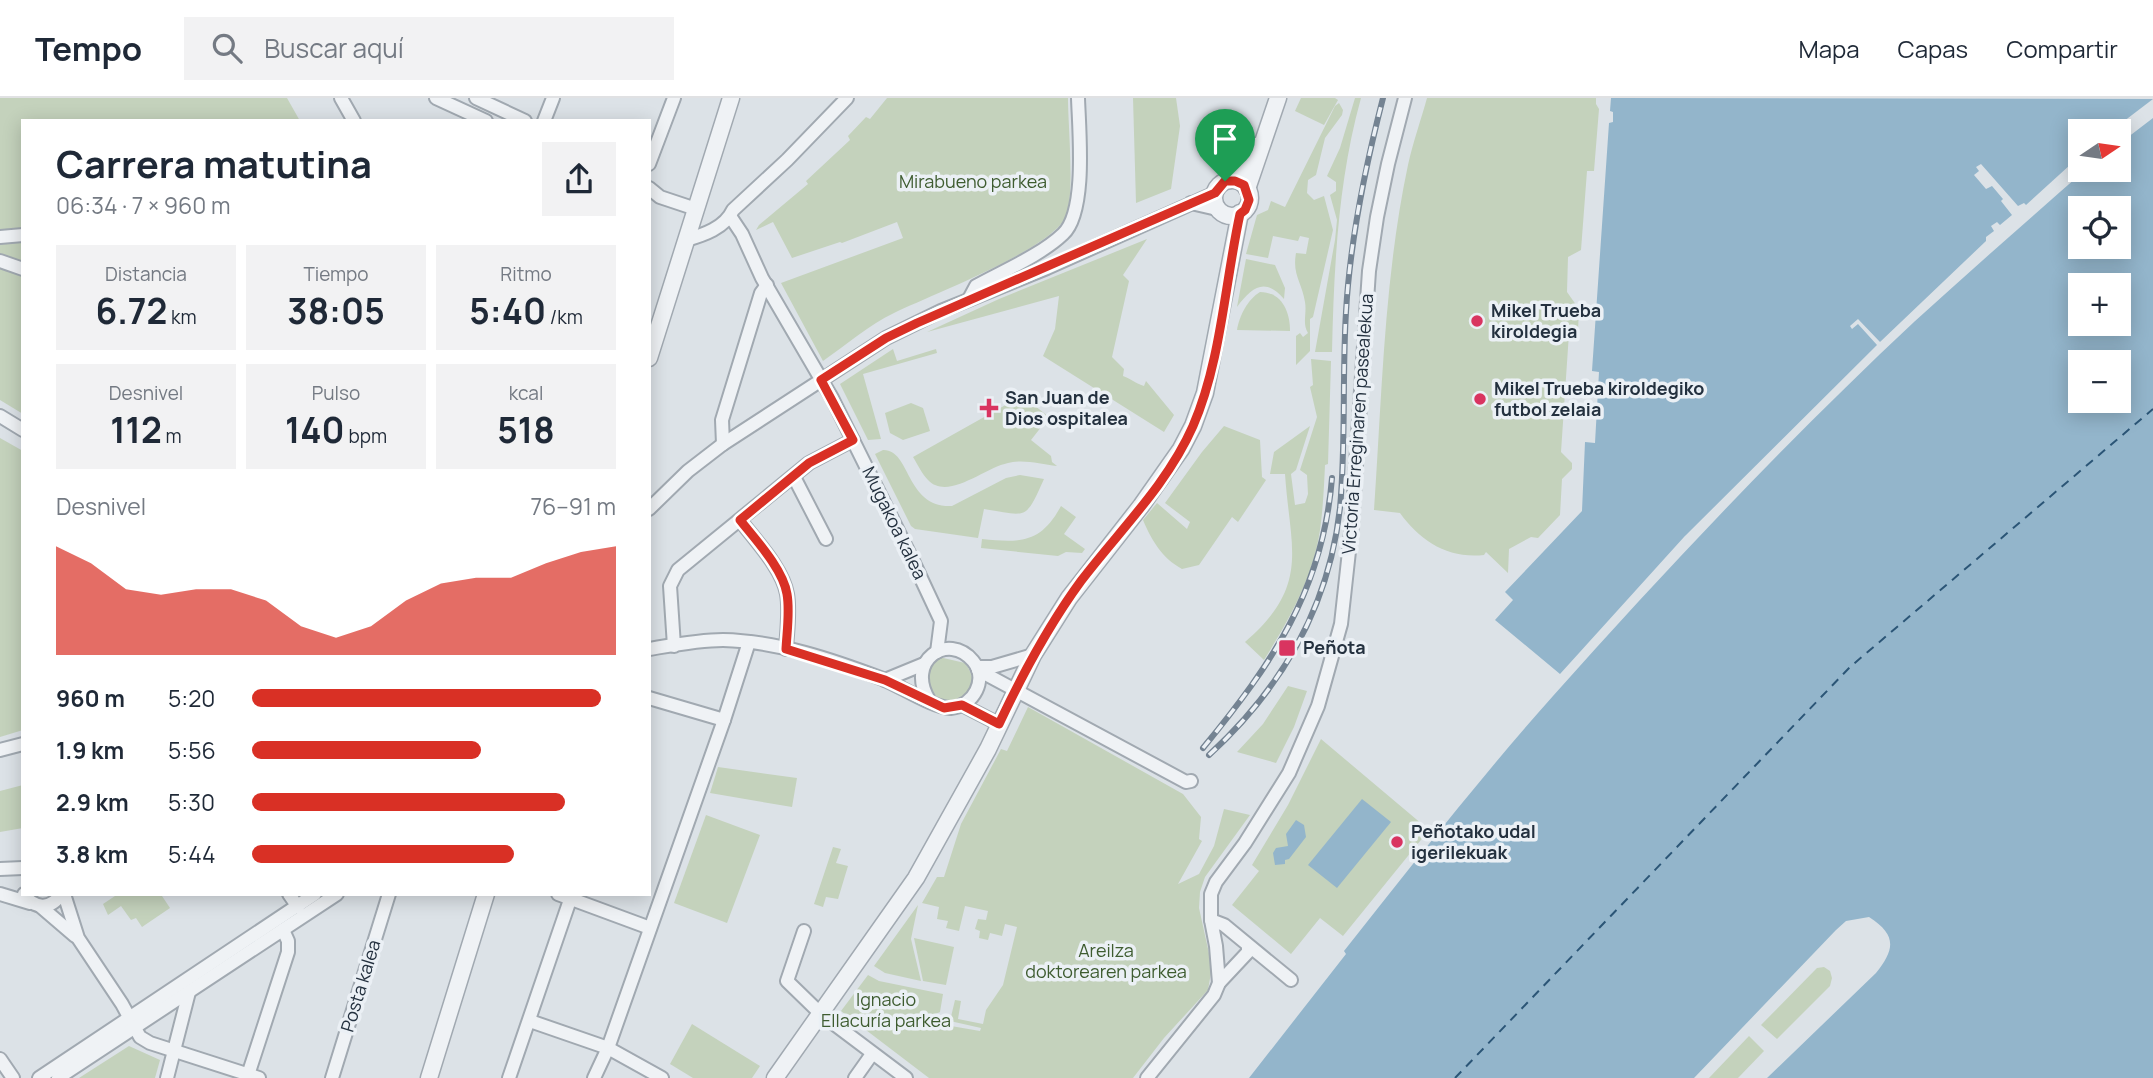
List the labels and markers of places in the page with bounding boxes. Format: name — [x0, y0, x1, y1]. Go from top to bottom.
pin — [1195, 109, 1255, 181]
place label: Mikel Trueba kiroldegia — [1491, 298, 1601, 343]
marker: Mikel Trueba kiroldegia — [1469, 313, 1485, 329]
place label: Mikel Trueba kiroldegiko futbol zelaia — [1494, 376, 1704, 421]
place label: San Juan de Dios ospitalea — [1005, 385, 1128, 430]
marker: Mikel Trueba kiroldegiko futbol zelaia — [1472, 391, 1488, 407]
marker: San Juan de Dios ospitalea — [979, 398, 999, 418]
place label: Peñota — [1303, 635, 1366, 659]
marker: Peñota — [1277, 638, 1297, 658]
place label: Peñotako udal igerilekuak — [1411, 819, 1536, 864]
marker: Peñotako udal igerilekuak — [1389, 834, 1405, 850]

